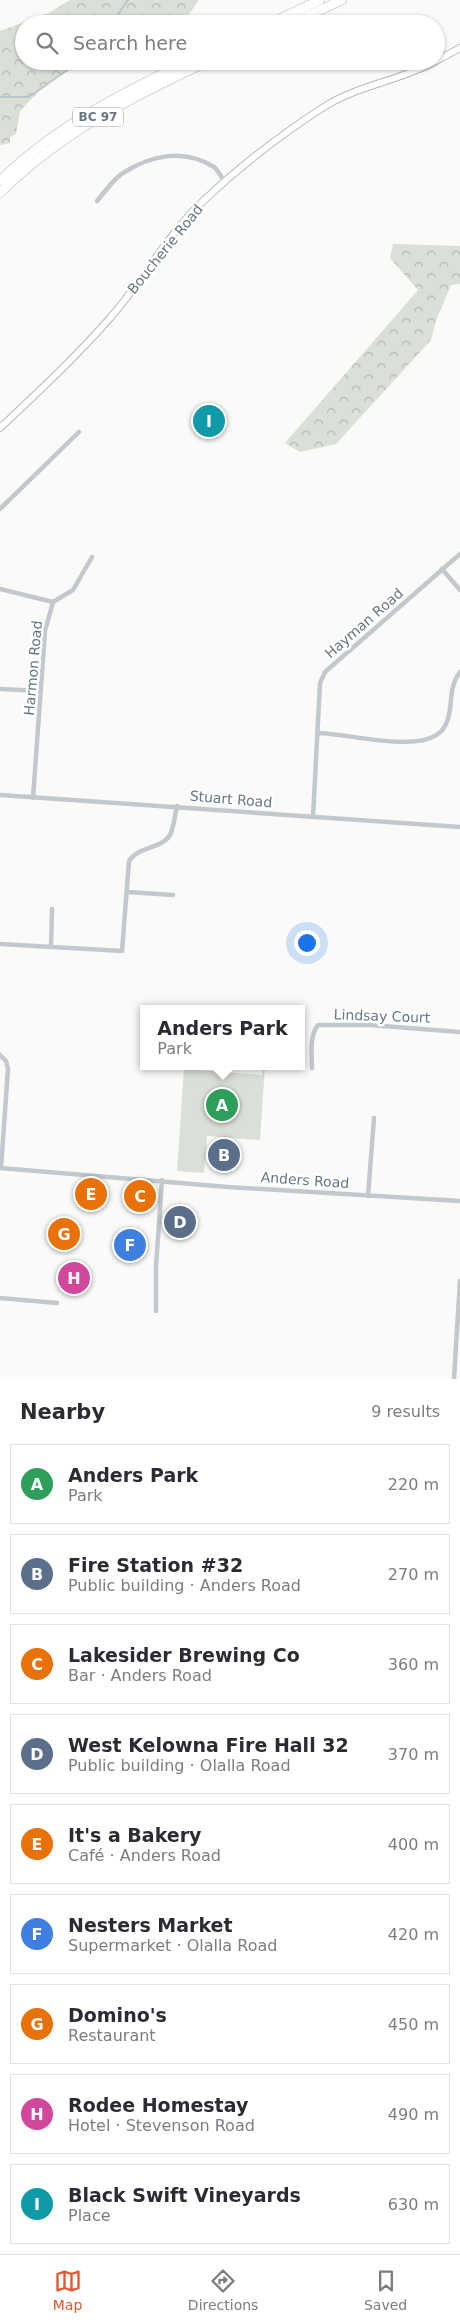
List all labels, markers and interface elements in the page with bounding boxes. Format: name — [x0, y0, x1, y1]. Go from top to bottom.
search box — [15, 15, 445, 70]
icon: search — [33, 29, 61, 57]
text: Search here — [73, 32, 187, 54]
road number: BC 97 — [73, 108, 123, 126]
street label: Boucherie Road — [124, 201, 206, 297]
pin: I — [193, 402, 225, 440]
street label: Hayman Road — [322, 585, 406, 661]
street label: Harmon Road — [21, 620, 45, 716]
street label: Stuart Road — [189, 787, 273, 811]
your location — [294, 930, 320, 956]
popup — [140, 1005, 305, 1070]
street label: Lindsay Court — [333, 1006, 431, 1026]
text: Anders Park — [157, 1017, 288, 1039]
text: Park — [157, 1039, 192, 1058]
pin: A — [206, 1086, 238, 1124]
pin: B — [208, 1136, 240, 1174]
street label: Anders Road — [260, 1169, 350, 1191]
pin: E — [75, 1175, 107, 1213]
pin: C — [124, 1177, 156, 1215]
pin: D — [164, 1203, 196, 1241]
pin: G — [48, 1215, 80, 1253]
pin: F — [114, 1226, 146, 1264]
pin: H — [58, 1259, 90, 1297]
text: Nearby — [20, 1400, 105, 1424]
text: 9 results — [371, 1402, 440, 1421]
text: Anders Park — [68, 1464, 198, 1486]
text: A — [31, 1475, 43, 1494]
text: 220 m — [388, 1475, 439, 1494]
text: Park — [68, 1486, 103, 1505]
text: Fire Station #32 — [68, 1554, 243, 1576]
text: B — [31, 1565, 43, 1584]
text: 270 m — [388, 1565, 439, 1584]
text: Public building · Anders Road — [68, 1576, 301, 1595]
text: Lakesider Brewing Co — [68, 1644, 300, 1666]
text: C — [31, 1655, 43, 1674]
text: 360 m — [388, 1655, 439, 1674]
text: Bar · Anders Road — [68, 1666, 212, 1685]
text: West Kelowna Fire Hall 32 — [68, 1734, 349, 1756]
text: D — [30, 1745, 44, 1764]
text: 370 m — [388, 1745, 439, 1764]
text: Public building · Olalla Road — [68, 1756, 291, 1775]
text: It's a Bakery — [68, 1824, 201, 1846]
text: E — [32, 1835, 42, 1854]
text: 400 m — [388, 1835, 439, 1854]
text: Café · Anders Road — [68, 1846, 221, 1865]
text: Nesters Market — [68, 1914, 233, 1936]
text: F — [32, 1925, 42, 1944]
text: 420 m — [388, 1925, 439, 1944]
text: Supermarket · Olalla Road — [68, 1936, 277, 1955]
text: Domino's — [68, 2004, 167, 2026]
text: G — [30, 2015, 44, 2034]
text: 450 m — [388, 2015, 439, 2034]
text: Restaurant — [68, 2026, 156, 2045]
text: Rodee Homestay — [68, 2094, 248, 2116]
text: H — [30, 2105, 44, 2124]
text: 490 m — [388, 2105, 439, 2124]
text: Hotel · Stevenson Road — [68, 2116, 255, 2135]
text: Black Swift Vineyards — [68, 2184, 301, 2206]
text: I — [34, 2195, 40, 2214]
text: 630 m — [388, 2195, 439, 2214]
text: Place — [68, 2206, 111, 2225]
tab: Map — [53, 2267, 82, 2313]
tab: Directions — [188, 2267, 258, 2313]
tab: Saved — [364, 2267, 407, 2313]

